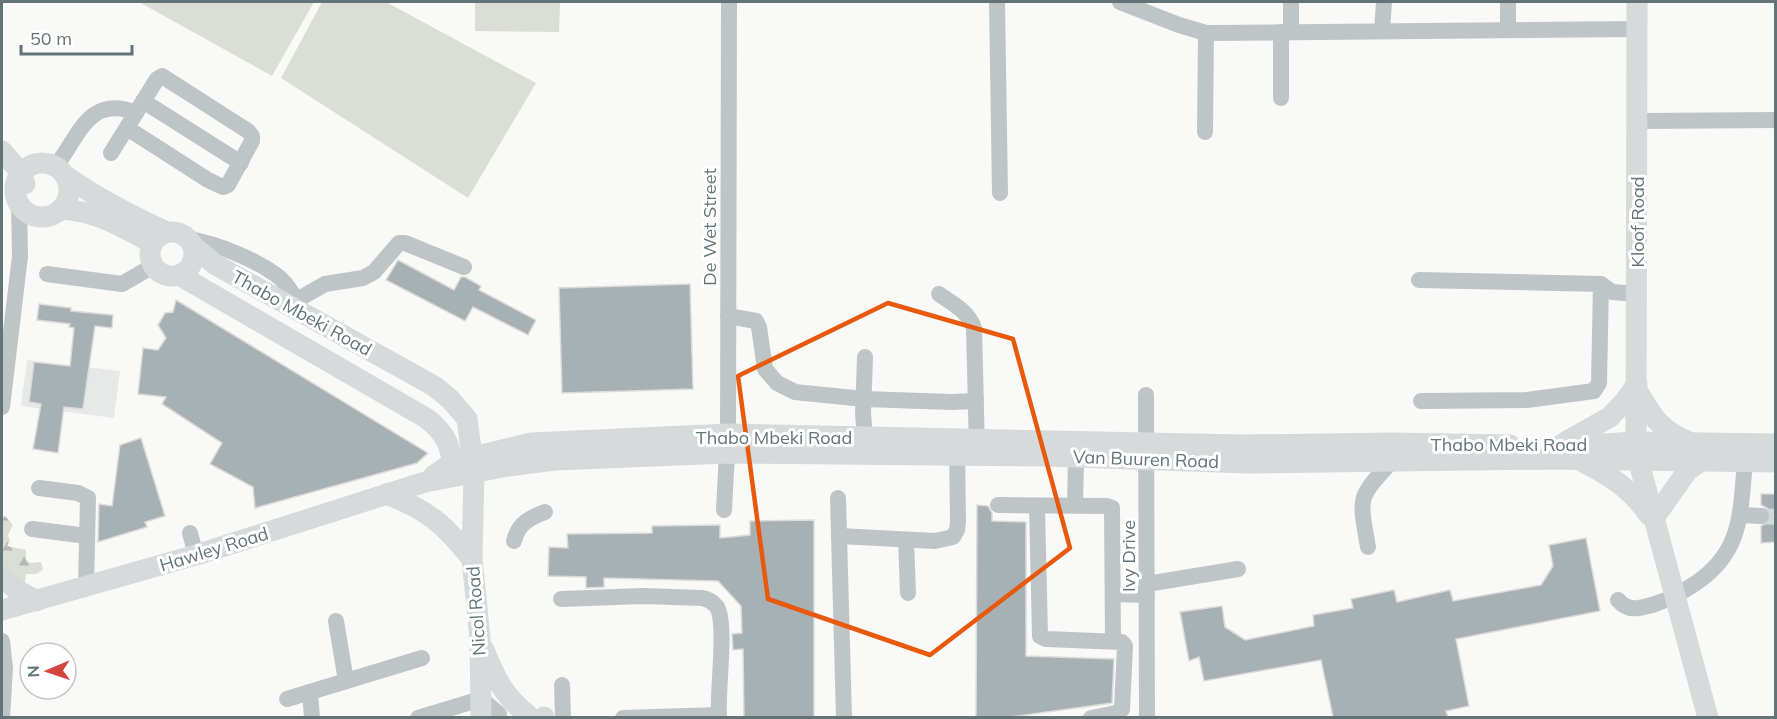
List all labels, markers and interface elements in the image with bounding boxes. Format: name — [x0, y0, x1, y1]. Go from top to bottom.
scale bar — [21, 18, 132, 56]
text: 50 m — [30, 27, 72, 50]
street label: De Wet Street — [698, 168, 721, 286]
street label: Kloof Road — [1626, 176, 1649, 268]
street label: Thabo Mbeki Road — [228, 265, 376, 361]
street label: Thabo Mbeki Road — [696, 426, 852, 449]
street label: Thabo Mbeki Road — [1431, 433, 1587, 456]
street label: Van Buuren Road — [1073, 445, 1219, 473]
street label: Ivy Drive — [1117, 520, 1140, 592]
street label: Hawley Road — [157, 522, 271, 576]
street label: Nicol Road — [461, 565, 491, 657]
north arrow — [18, 641, 78, 701]
text: N — [23, 665, 43, 678]

